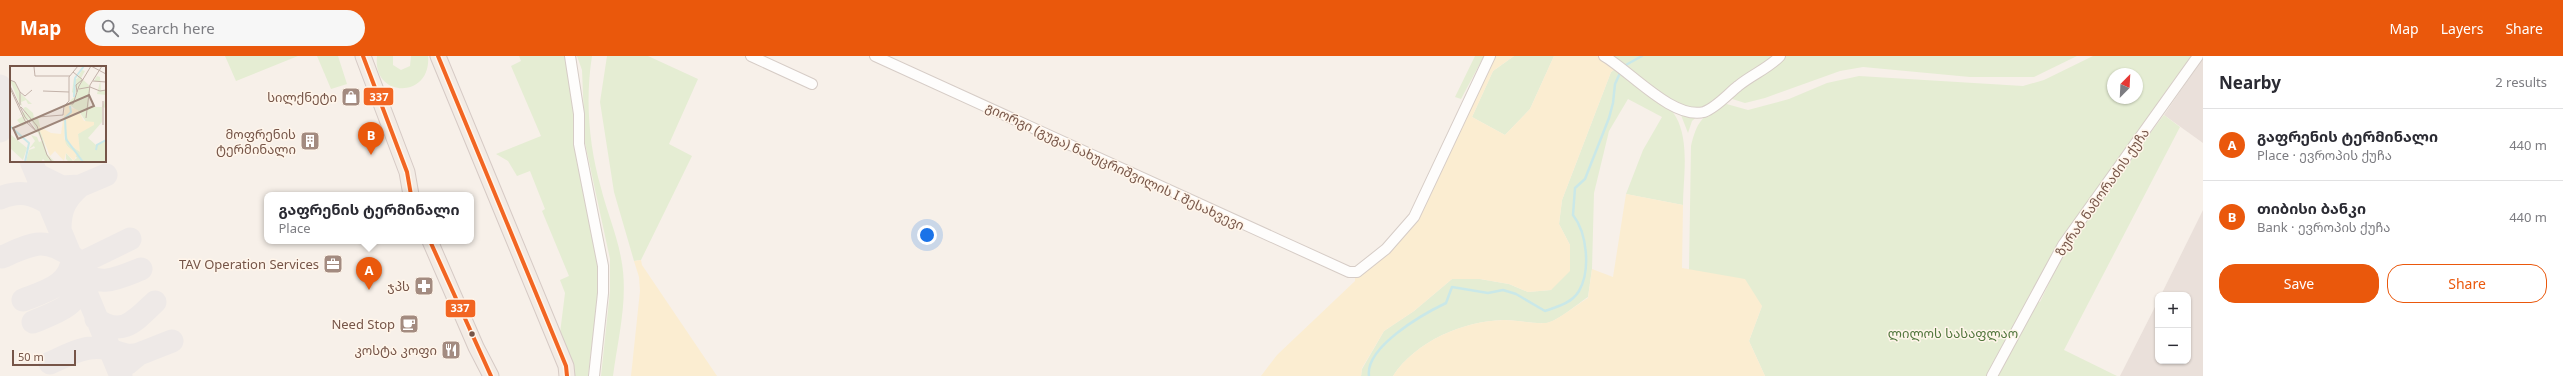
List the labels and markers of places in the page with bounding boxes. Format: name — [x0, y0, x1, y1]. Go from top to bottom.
shop icon: სილქნეტი — [340, 86, 362, 108]
place label: სილქნეტი — [267, 88, 337, 106]
pin: B — [358, 122, 384, 155]
place label: მოფრენის ტერმინალი — [216, 125, 296, 158]
building icon: მოფრენის ტერმინალი — [299, 130, 321, 152]
office icon: TAV Operation Services — [322, 253, 344, 275]
place label: TAV Operation Services — [179, 255, 319, 273]
pin: A — [356, 257, 382, 290]
pharmacy icon: ჯპს — [413, 275, 435, 297]
place label: ჯპს — [387, 277, 410, 295]
cafe icon: Need Stop — [398, 313, 420, 335]
place label: Need Stop — [331, 315, 395, 333]
unlabelled marker — [467, 329, 477, 339]
restaurant icon: კოსტა კოფი — [440, 339, 462, 361]
place label: კოსტა კოფი — [354, 341, 437, 359]

